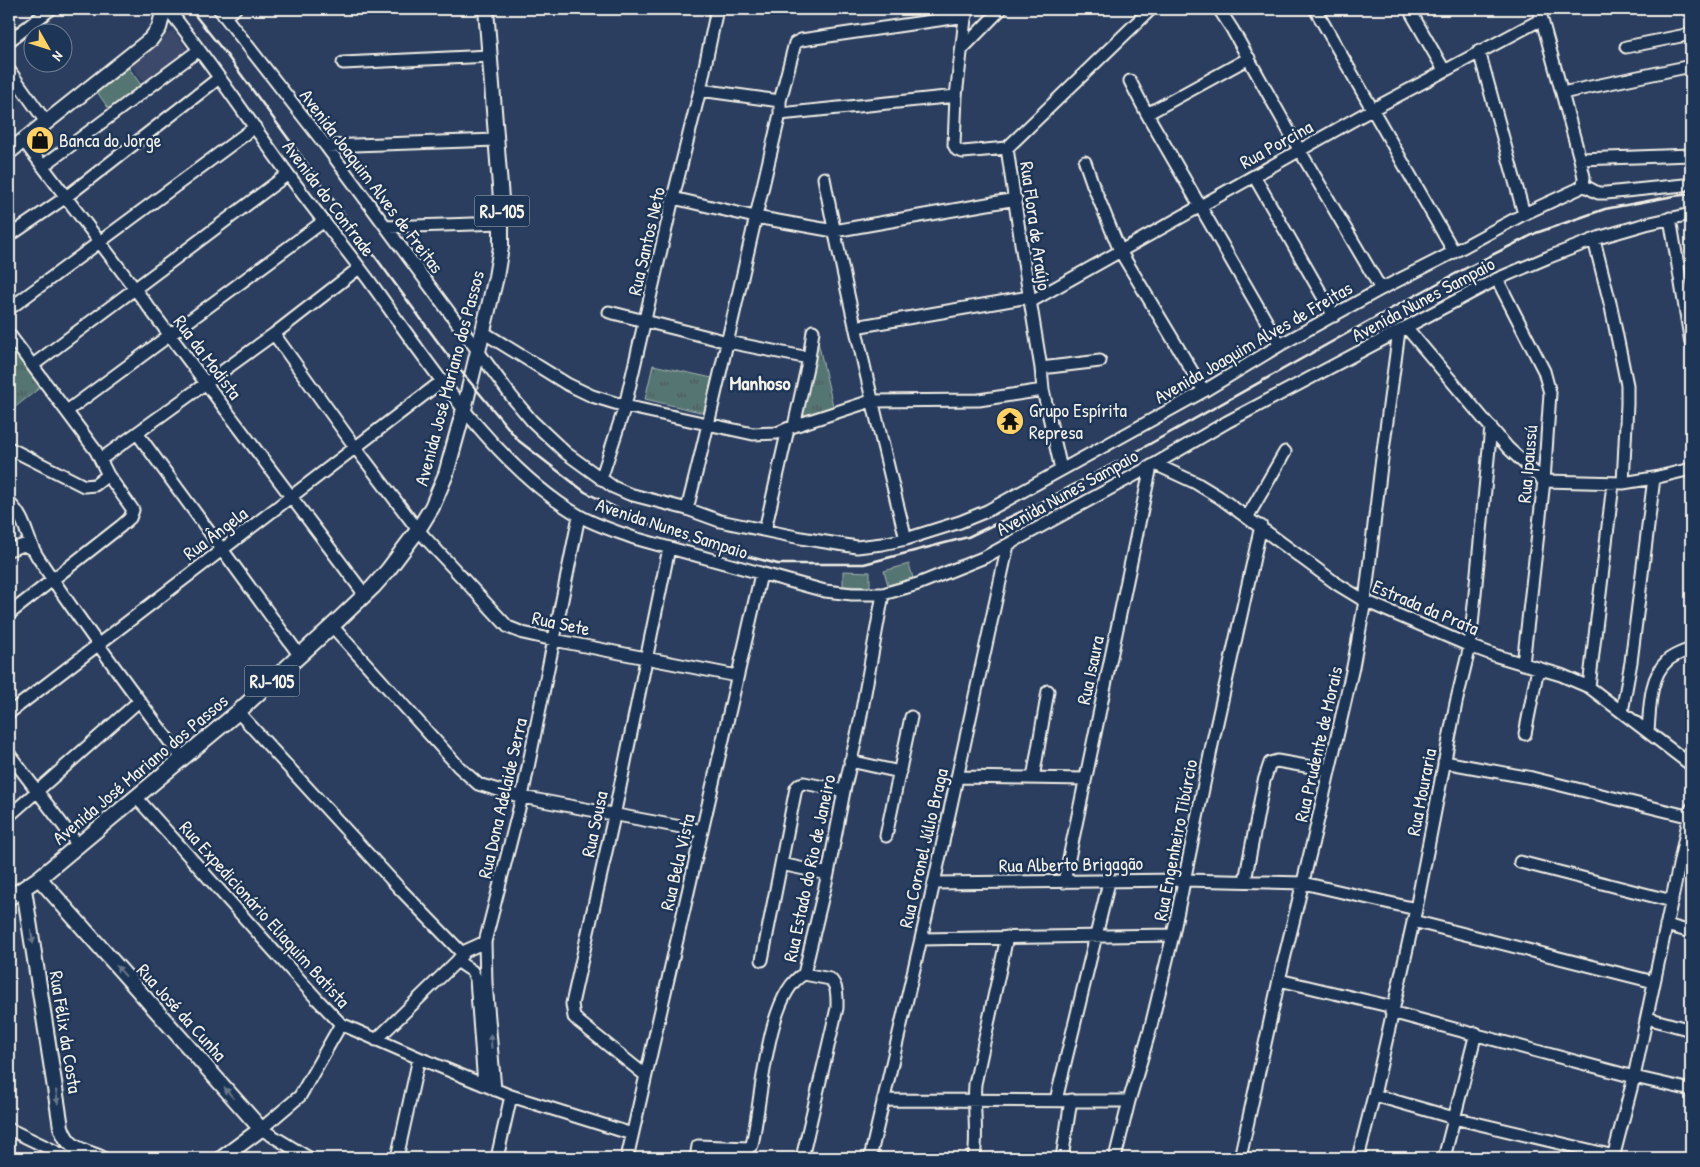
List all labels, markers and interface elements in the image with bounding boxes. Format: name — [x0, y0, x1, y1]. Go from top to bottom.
north arrow — [22, 22, 72, 72]
text: N — [48, 48, 68, 66]
street label: Avenida Joaquim Alves de Freitas — [294, 83, 450, 279]
street label: Rua Porcina — [1235, 113, 1318, 175]
shop icon: Banca do Jorge — [25, 125, 55, 155]
place label: Banca do Jorge — [59, 127, 162, 153]
street label: Avenida do Confrade — [277, 135, 382, 262]
street label: Rua Flora de Araújo — [1014, 160, 1058, 293]
street label: Rua Santos Neto — [621, 184, 671, 298]
road number: RJ-105 — [474, 196, 530, 227]
street label: Avenida Nunes Sampaio — [1347, 250, 1499, 348]
street label: Avenida José Mariano dos Passos — [408, 268, 490, 488]
street label: Avenida Joaquim Alves de Freitas — [1149, 275, 1357, 409]
street label: Rua da Modista — [168, 310, 249, 405]
district label: Manhoso — [730, 369, 791, 396]
place label: Grupo Espírita Represa — [1029, 397, 1127, 445]
temple icon: Grupo Espírita Represa — [995, 406, 1025, 436]
street label: Rua Ipaussú — [1511, 424, 1543, 504]
street label: Avenida Nunes Sampaio — [991, 442, 1143, 542]
street label: Avenida Nunes Sampaio — [593, 491, 752, 565]
street label: Rua Ângela — [177, 500, 253, 566]
street label: Estrada da Prata — [1369, 573, 1484, 641]
street label: Rua Sete — [530, 604, 593, 642]
street label: Rua Isaura — [1070, 633, 1110, 707]
street label: Rua Prudente de Morais — [1287, 664, 1349, 824]
road number: RJ-105 — [244, 666, 300, 696]
street label: Avenida José Mariano dos Passos — [47, 688, 233, 850]
street label: Rua Dona Adelaide Serra — [471, 715, 533, 881]
street label: Rua Mouraria — [1400, 746, 1442, 838]
street label: Rua Engenheiro Tibúrcio — [1147, 757, 1203, 923]
street label: Rua Coronel Júlio Braga — [892, 765, 954, 930]
street label: Rua Estado do Rio de Janeiro — [776, 772, 842, 964]
street label: Rua Sousa — [574, 788, 614, 859]
street label: Rua Bela Vista — [653, 811, 701, 913]
street label: Rua Expedicionário Eliaquim Batista — [174, 815, 356, 1014]
street label: Rua Alberto Brigagão — [999, 850, 1144, 878]
one-way arrow — [29, 929, 37, 945]
street label: Rua José da Cunha — [131, 958, 233, 1067]
one-way arrow — [115, 966, 127, 978]
street label: Rua Félix da Costa — [43, 969, 89, 1096]
one-way arrow — [487, 1033, 495, 1049]
one-way arrow — [223, 1087, 235, 1099]
one-way arrow — [53, 1090, 61, 1106]

